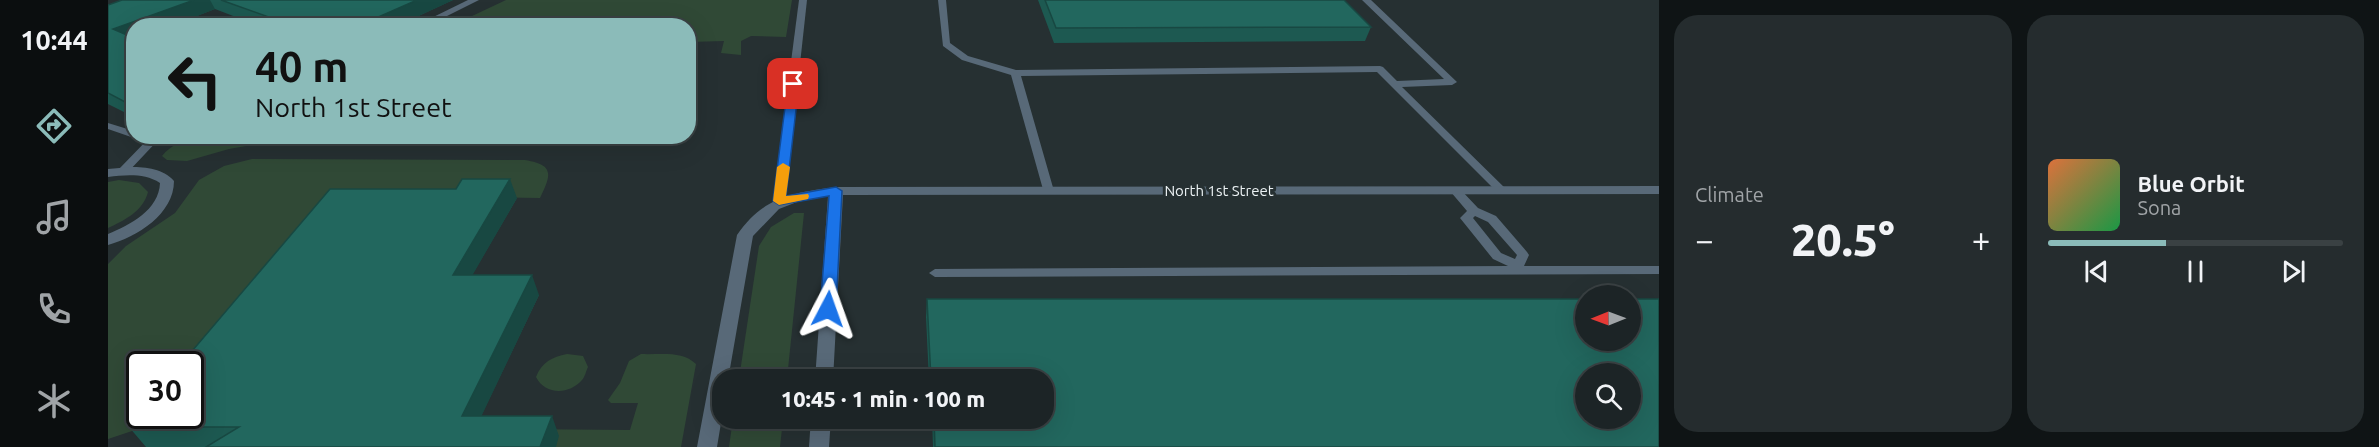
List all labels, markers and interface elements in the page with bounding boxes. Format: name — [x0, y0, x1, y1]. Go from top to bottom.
text: 10:44 — [20, 25, 88, 55]
icon: left — [156, 42, 234, 120]
text: 40 m — [255, 43, 349, 90]
pin — [767, 58, 818, 109]
icon: arrive — [776, 67, 809, 100]
text: North 1st Street — [255, 92, 452, 122]
icon: directions — [33, 105, 75, 147]
text: Blue Orbit — [2138, 171, 2245, 196]
street label: North 1st Street — [1164, 182, 1274, 199]
text: Climate — [1695, 183, 1764, 206]
icon: music — [33, 196, 75, 238]
text: Sona — [2138, 196, 2181, 219]
text: 20.5° — [1791, 214, 1895, 265]
text: − — [1695, 221, 1714, 258]
text: + — [1972, 221, 1990, 258]
icon: previous — [2080, 255, 2113, 288]
icon: pause — [2179, 255, 2212, 288]
icon: next — [2277, 255, 2310, 288]
position arrow — [796, 277, 860, 341]
north arrow — [1575, 285, 1641, 351]
map controls — [1575, 285, 1641, 429]
icon: phone — [33, 288, 75, 330]
speed limit sign: 30 — [126, 351, 204, 429]
button: search — [1575, 363, 1641, 429]
icon: climate — [33, 380, 75, 422]
text: 10:45 · 1 min · 100 m — [781, 386, 985, 411]

